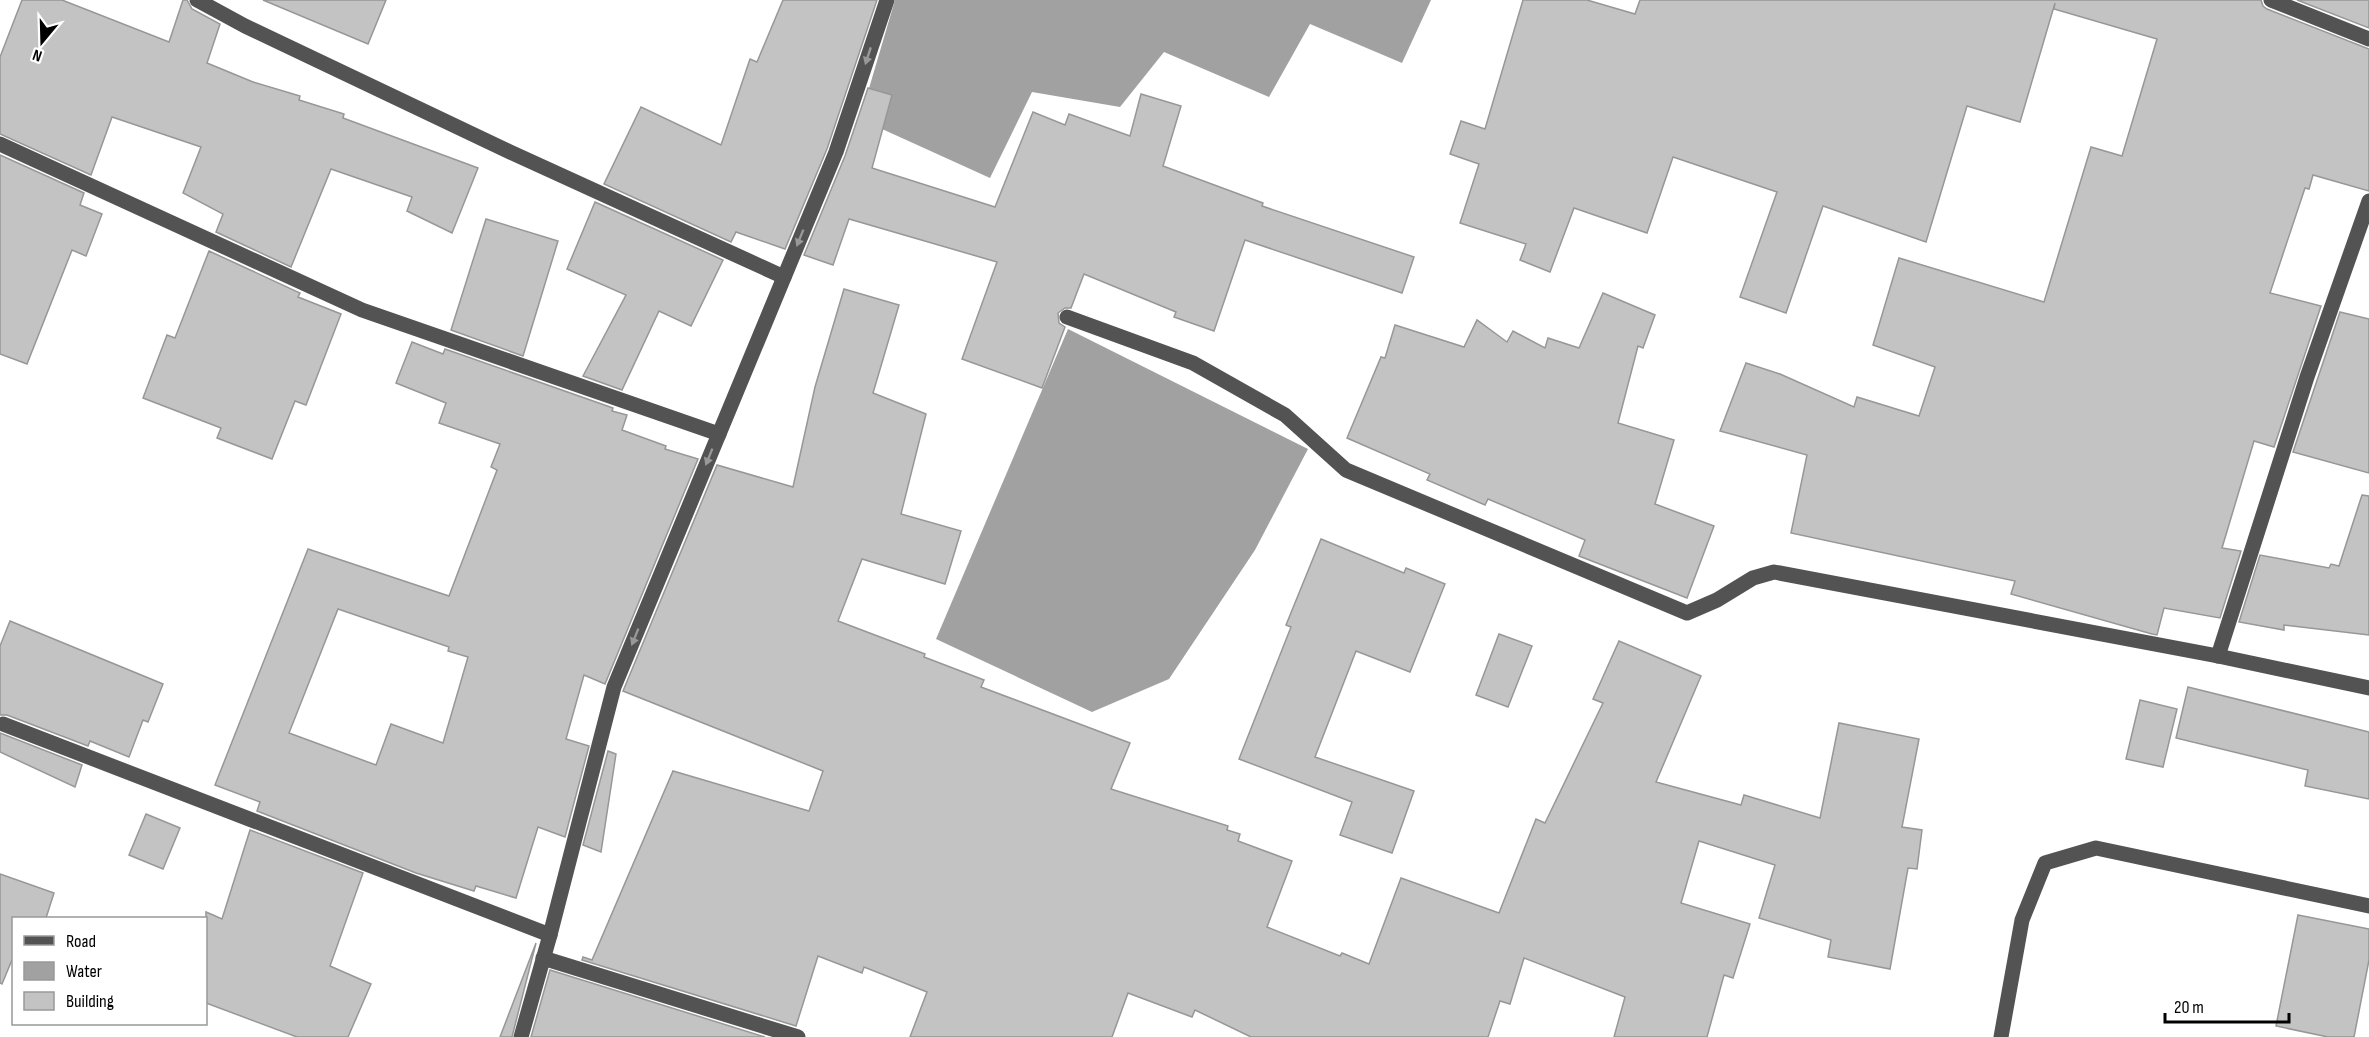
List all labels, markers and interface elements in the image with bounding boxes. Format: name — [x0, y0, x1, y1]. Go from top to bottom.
north arrow — [12, 12, 72, 72]
text: N — [30, 44, 45, 65]
one-way arrow — [863, 47, 872, 65]
one-way arrow — [795, 230, 805, 248]
one-way arrow — [704, 448, 713, 466]
one-way arrow — [630, 629, 640, 647]
legend — [12, 917, 207, 1025]
text: Road — [66, 931, 96, 952]
text: Water — [66, 961, 102, 982]
scale bar — [2165, 986, 2290, 1024]
text: Building — [66, 991, 114, 1012]
text: 20 m — [2174, 997, 2204, 1018]

